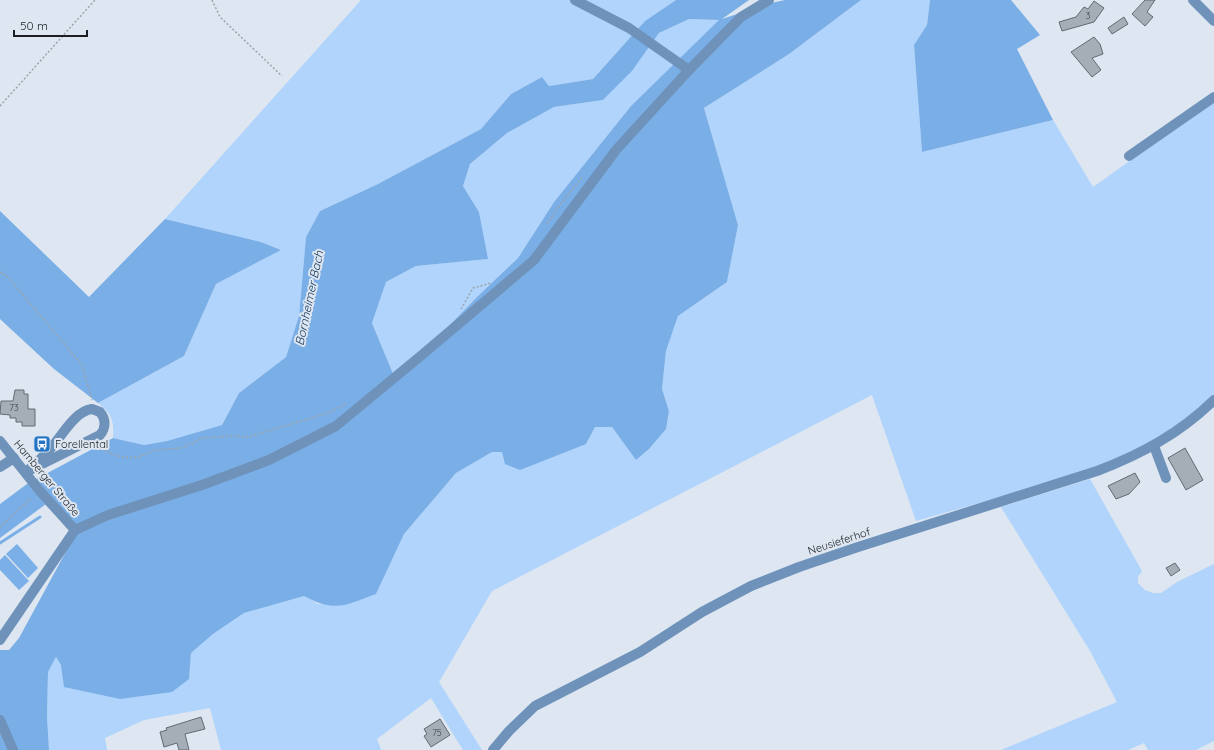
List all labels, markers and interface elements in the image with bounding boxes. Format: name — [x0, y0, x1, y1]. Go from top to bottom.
house number: 3 — [1086, 10, 1091, 21]
scale bar — [14, 12, 87, 38]
text: 50 m — [20, 18, 48, 33]
water label: Bornheimer Bach — [292, 249, 326, 347]
house number: 73 — [9, 402, 19, 413]
bus stop icon: Forellental — [32, 434, 52, 454]
street label: Hamberger Straße — [11, 437, 83, 519]
place label: Forellental — [55, 437, 108, 451]
street label: Neusieferhof — [806, 524, 872, 558]
house number: 75 — [432, 727, 442, 738]

